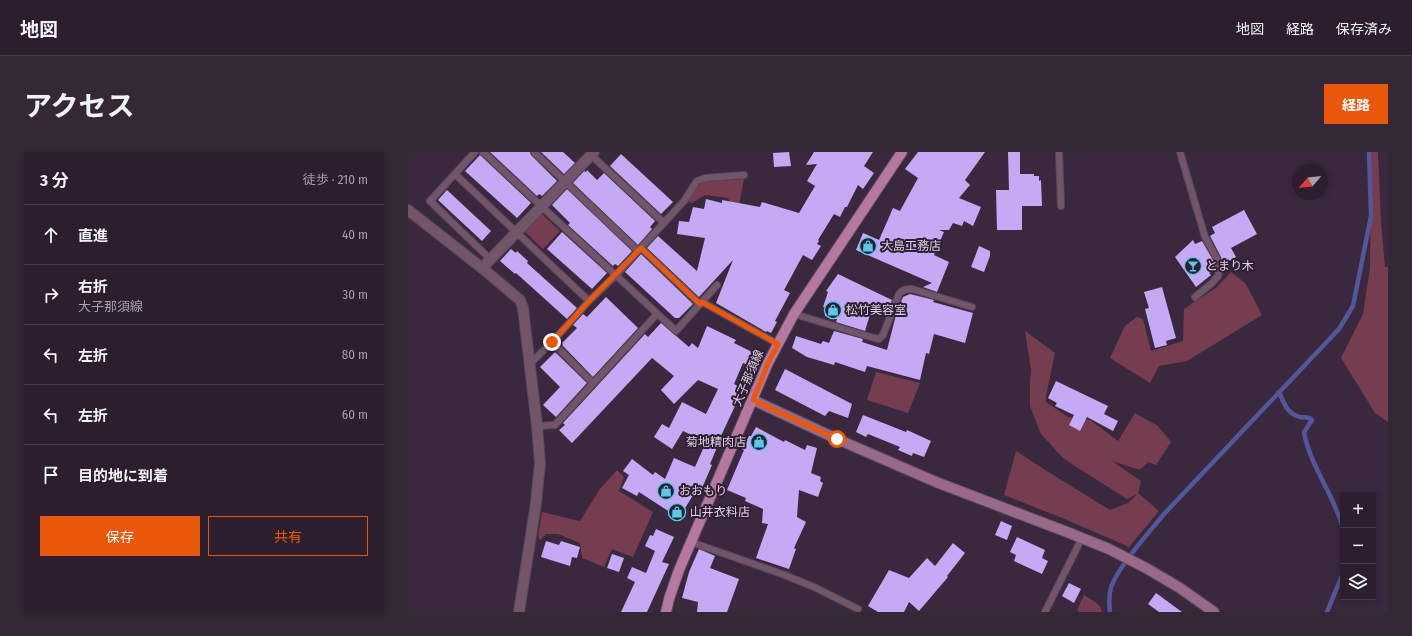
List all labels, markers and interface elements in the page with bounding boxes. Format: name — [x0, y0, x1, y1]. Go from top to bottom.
text: 地図 — [20, 18, 58, 41]
text: 地図 — [1236, 21, 1264, 38]
text: 経路 — [1286, 21, 1314, 38]
text: 保存済み — [1336, 21, 1392, 38]
button: 経路 — [1324, 84, 1388, 124]
text: アクセス — [24, 90, 135, 123]
north arrow — [1292, 164, 1328, 200]
text: 3 分 — [40, 170, 69, 191]
text: 徒歩 · 210 m — [303, 172, 368, 187]
icon: ahead — [40, 224, 62, 246]
text: 直進 — [78, 227, 108, 245]
text: 40 m — [342, 227, 368, 242]
shop icon: 大島工務店 — [858, 236, 878, 256]
place label: 大島工務店 — [881, 239, 941, 253]
bar icon: とまり木 — [1183, 256, 1203, 276]
place label: とまり木 — [1206, 259, 1254, 273]
text: 右折 — [78, 278, 108, 296]
icon: right — [40, 284, 62, 306]
text: 30 m — [342, 287, 368, 302]
text: 大子那須線 — [78, 299, 143, 314]
shop icon: 松竹美容室 — [823, 300, 843, 320]
place label: 松竹美容室 — [846, 303, 906, 317]
route end — [543, 333, 561, 351]
icon: left — [40, 344, 62, 366]
text: 左折 — [78, 347, 108, 365]
text: 80 m — [342, 347, 368, 362]
street label: 大子那須線 — [730, 348, 766, 408]
icon: left — [40, 404, 62, 426]
text: 左折 — [78, 407, 108, 425]
text: 60 m — [342, 407, 368, 422]
route start — [828, 430, 846, 448]
shop icon: 菊地精肉店 — [749, 432, 769, 452]
place label: 菊地精肉店 — [686, 435, 746, 449]
icon: arrive — [40, 464, 62, 486]
text: 目的地に到着 — [78, 467, 168, 485]
shop icon: おおもり — [656, 481, 676, 501]
place label: おおもり — [679, 484, 727, 498]
map controls — [1340, 492, 1376, 600]
button: + — [1340, 492, 1376, 528]
shop icon: 山井衣料店 — [667, 502, 687, 522]
place label: 山井衣料店 — [690, 505, 750, 519]
button: 保存 — [40, 516, 200, 556]
button: 共有 — [208, 516, 368, 556]
button: − — [1340, 528, 1376, 564]
button: layers — [1340, 564, 1376, 600]

